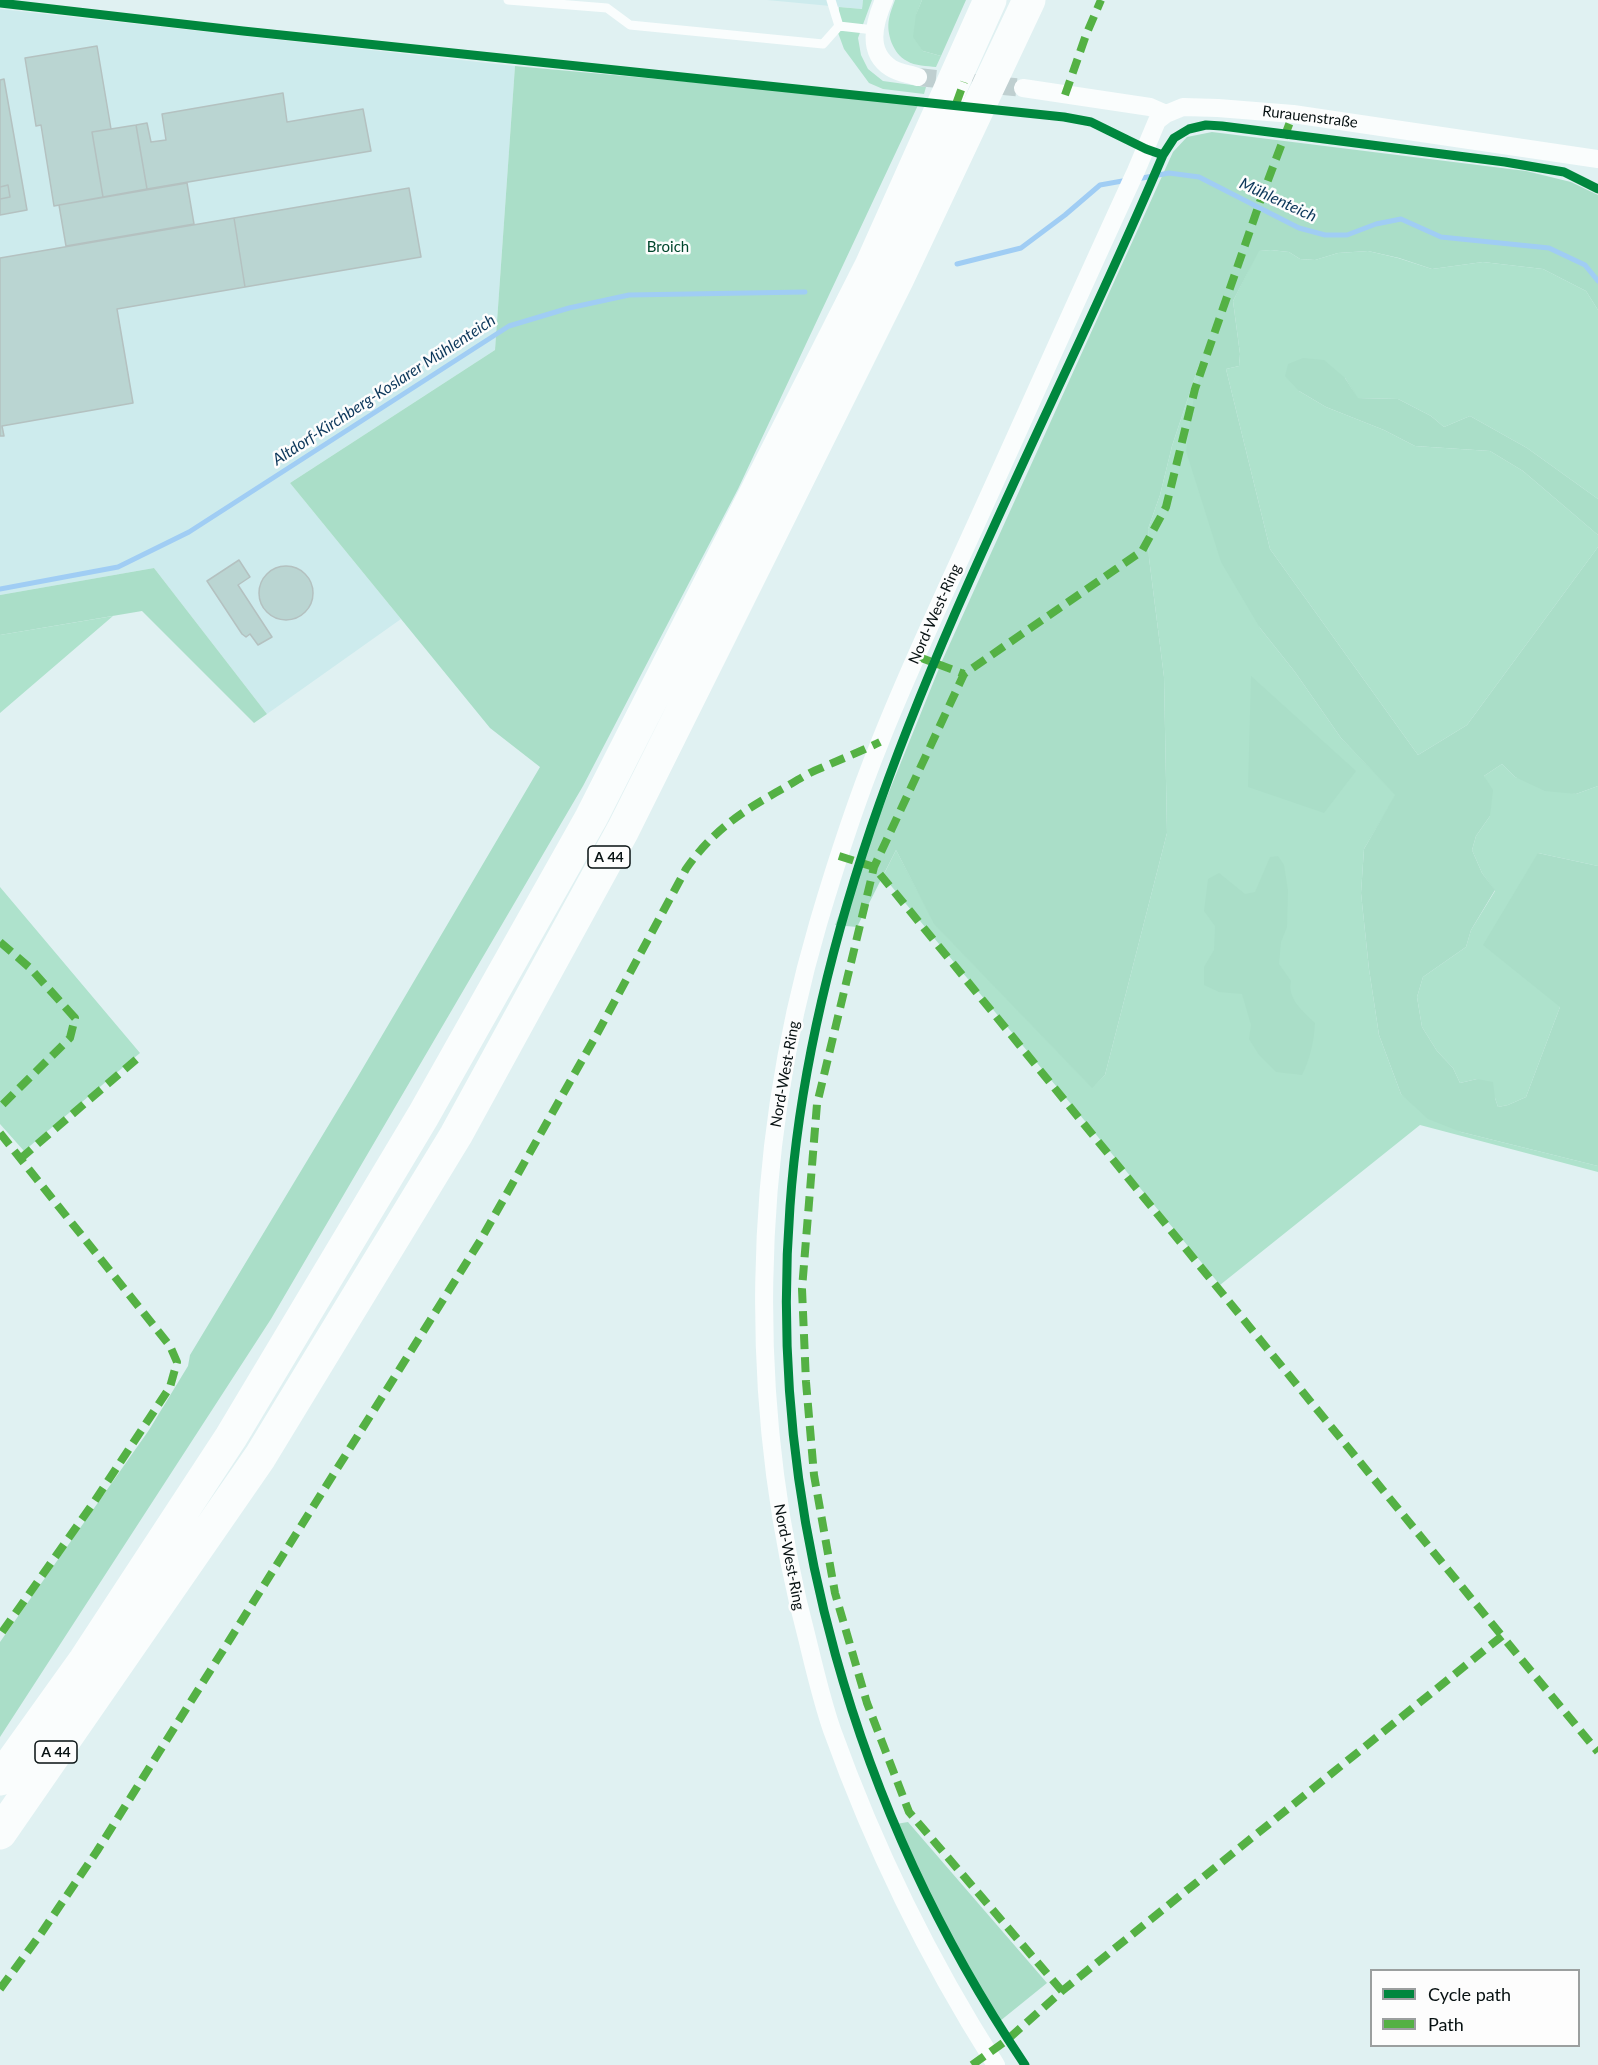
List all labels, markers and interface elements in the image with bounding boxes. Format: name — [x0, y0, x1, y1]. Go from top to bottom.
street label: Rurauenstraße — [1261, 102, 1359, 132]
water label: Mühlenteich — [1236, 174, 1320, 226]
park label: Broich — [647, 238, 689, 256]
water label: Altdorf-Kirchberg-Koslarer Mühlenteich — [269, 311, 499, 469]
street label: Nord-West-Ring — [905, 561, 965, 667]
road number: A 44 — [588, 846, 630, 868]
street label: Nord-West-Ring — [767, 1019, 803, 1129]
street label: Nord-West-Ring — [770, 1502, 808, 1612]
road number: A 44 — [35, 1741, 77, 1763]
legend — [1370, 1969, 1580, 2047]
text: Cycle path — [1428, 1983, 1511, 2005]
text: Path — [1428, 2013, 1464, 2035]

